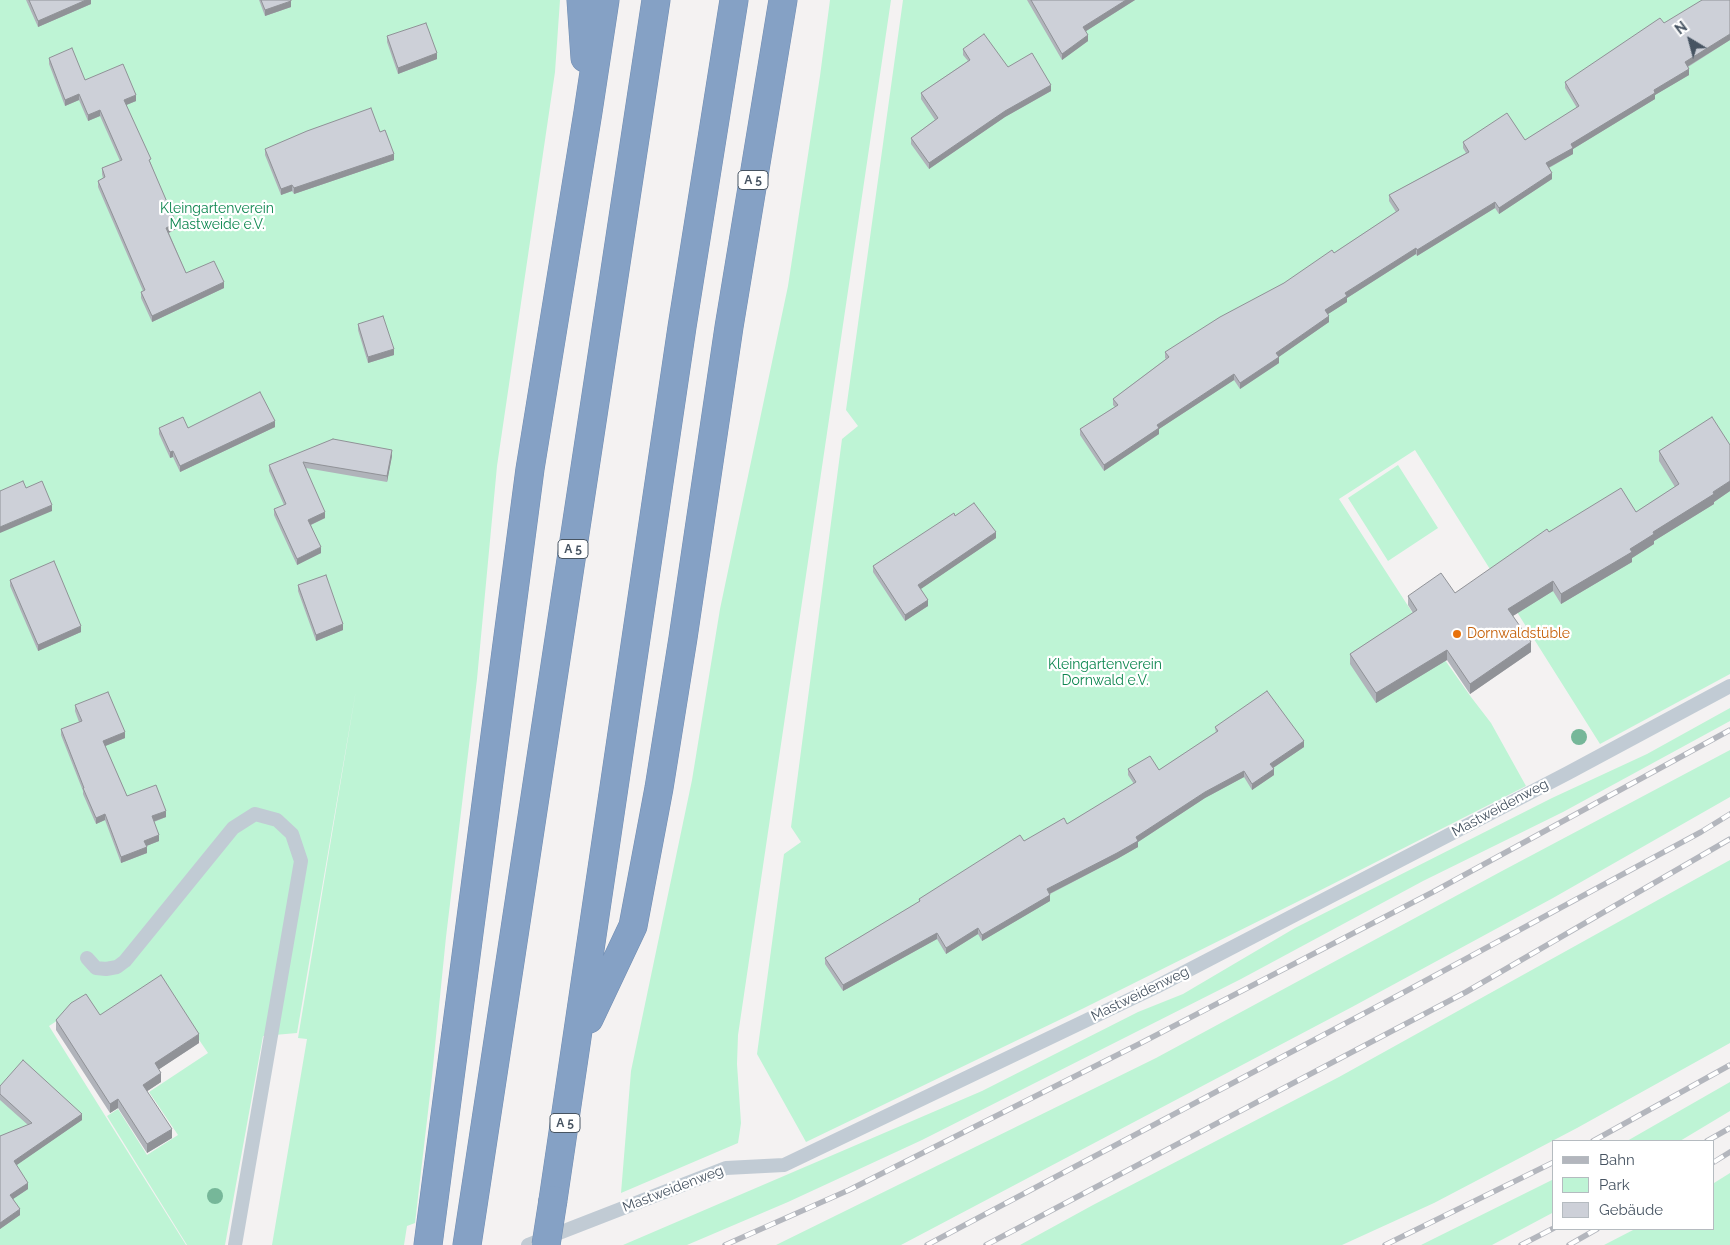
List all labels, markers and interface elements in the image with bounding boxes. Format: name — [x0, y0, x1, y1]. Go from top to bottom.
north arrow — [1665, 15, 1715, 65]
text: N — [1672, 18, 1690, 38]
road number: A 5 — [738, 170, 768, 190]
park label: Kleingartenverein Mastweide e.V. — [160, 201, 274, 233]
road number: A 5 — [558, 540, 588, 558]
place label: Dornwaldstüble — [1467, 626, 1570, 642]
marker: Dornwaldstüble — [1451, 628, 1463, 640]
park label: Kleingartenverein Dornwald e.V. — [1048, 657, 1162, 690]
street label: Mastweidenweg — [1449, 776, 1551, 840]
street label: Mastweidenweg — [1088, 963, 1192, 1025]
road number: A 5 — [550, 1114, 580, 1132]
legend — [1552, 1140, 1715, 1230]
text: Bahn — [1599, 1151, 1635, 1169]
street label: Mastweidenweg — [620, 1162, 726, 1216]
text: Park — [1599, 1176, 1630, 1194]
text: Gebäude — [1599, 1201, 1663, 1219]

